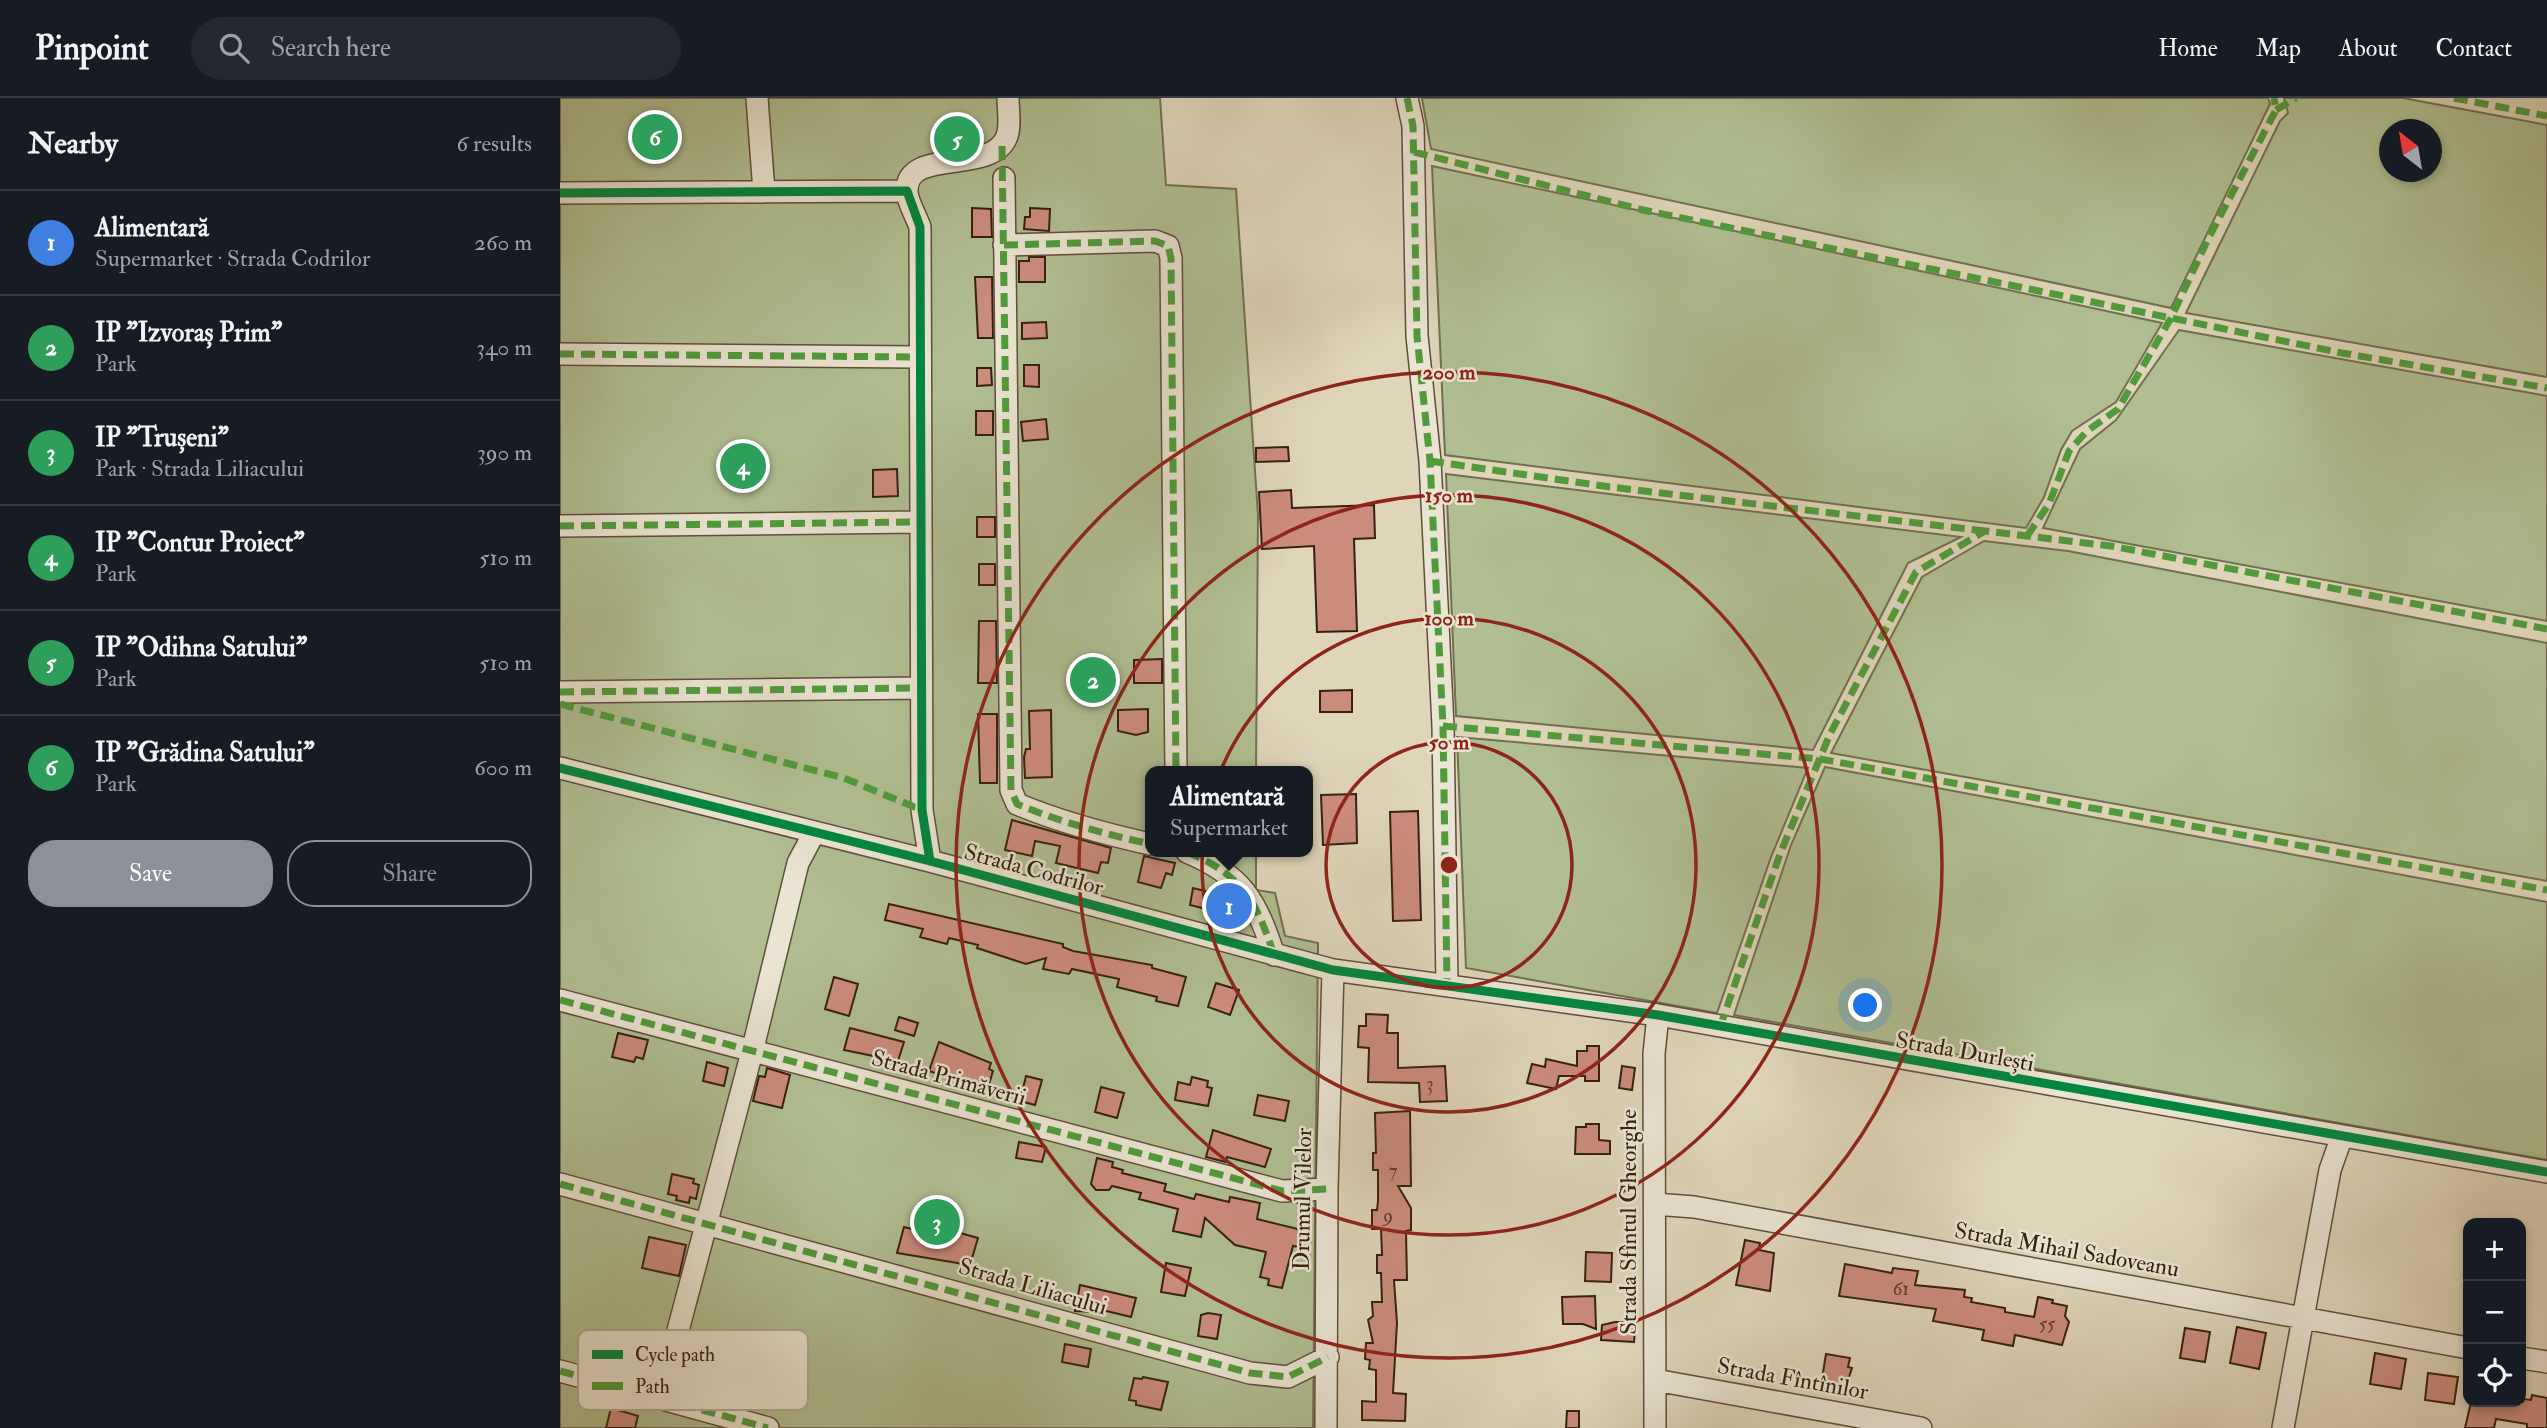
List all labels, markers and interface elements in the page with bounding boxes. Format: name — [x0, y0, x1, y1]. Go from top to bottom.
search box — [191, 17, 681, 80]
text: Pinpoint — [35, 28, 149, 69]
icon: search — [215, 29, 253, 67]
text: Search here — [271, 32, 391, 64]
text: Home — [2158, 33, 2218, 64]
text: Map — [2256, 33, 2301, 64]
text: About — [2339, 33, 2398, 64]
text: Contact — [2436, 33, 2512, 64]
pin: 6 — [632, 111, 678, 163]
pin: 5 — [934, 113, 980, 165]
north arrow — [2379, 119, 2442, 182]
text: Nearby — [28, 125, 118, 162]
text: 6 results — [457, 129, 532, 158]
text: Alimentară — [95, 212, 209, 244]
text: 1 — [47, 228, 55, 257]
text: 260 m — [474, 228, 532, 257]
text: Supermarket · Strada Codrilor — [95, 244, 370, 273]
text: IP "Izvoraș Prim" — [95, 317, 282, 349]
text: 2 — [45, 333, 57, 362]
text: 340 m — [476, 333, 532, 362]
text: Park — [95, 349, 137, 378]
text: 200 m — [1423, 359, 1476, 386]
text: IP "Trușeni" — [95, 422, 229, 454]
text: 3 — [47, 438, 55, 467]
text: 390 m — [477, 438, 532, 467]
pin: 4 — [720, 440, 766, 492]
text: Park · Strada Liliacului — [95, 454, 304, 483]
text: 150 m — [1425, 482, 1474, 509]
text: IP "Contur Proiect" — [95, 527, 305, 559]
text: 4 — [45, 543, 57, 572]
text: 510 m — [479, 543, 532, 572]
text: Park — [95, 559, 137, 588]
text: 100 m — [1424, 605, 1475, 632]
text: IP "Odihna Satului" — [95, 632, 307, 664]
text: 5 — [46, 648, 56, 677]
text: 510 m — [479, 648, 532, 677]
pin: 2 — [1070, 654, 1116, 706]
text: Park — [95, 664, 137, 693]
text: 50 m — [1429, 729, 1470, 756]
text: IP "Grădina Satului" — [95, 737, 315, 769]
text: 6 — [45, 753, 57, 782]
text: 600 m — [474, 753, 532, 782]
popup — [1145, 766, 1313, 857]
text: Park — [95, 769, 137, 798]
text: Alimentară — [1170, 781, 1284, 813]
text: Supermarket — [1170, 813, 1288, 842]
street label: Strada Codrilor — [961, 837, 1107, 902]
button: Save — [28, 840, 273, 907]
button: Share — [287, 840, 532, 907]
centre of rings — [1437, 853, 1461, 877]
pin: 1 — [1206, 880, 1252, 932]
your location — [1848, 988, 1882, 1022]
street label: Strada Durlești — [1894, 1025, 2036, 1078]
street label: Strada Primăverii — [868, 1043, 1029, 1112]
house number: 3 — [1426, 1072, 1434, 1096]
street label: Strada Sfîntul Gheorghe — [1614, 1109, 1643, 1335]
street label: Drumul Vilelor — [1287, 1127, 1318, 1271]
house number: 7 — [1389, 1159, 1398, 1183]
pin: 3 — [914, 1196, 960, 1248]
house number: 9 — [1381, 1204, 1393, 1228]
street label: Strada Mihail Sadoveanu — [1952, 1215, 2182, 1284]
map controls — [2463, 1218, 2526, 1407]
button: + — [2463, 1218, 2526, 1281]
street label: Strada Liliacului — [955, 1251, 1110, 1322]
house number: 61 — [1893, 1277, 1909, 1301]
button: − — [2463, 1281, 2526, 1344]
house number: 55 — [2039, 1312, 2056, 1336]
legend — [578, 1330, 808, 1410]
text: Cycle path — [635, 1343, 715, 1368]
button: locate — [2463, 1344, 2526, 1407]
street label: Strada Fîntînilor — [1715, 1351, 1871, 1406]
text: Path — [635, 1375, 670, 1399]

